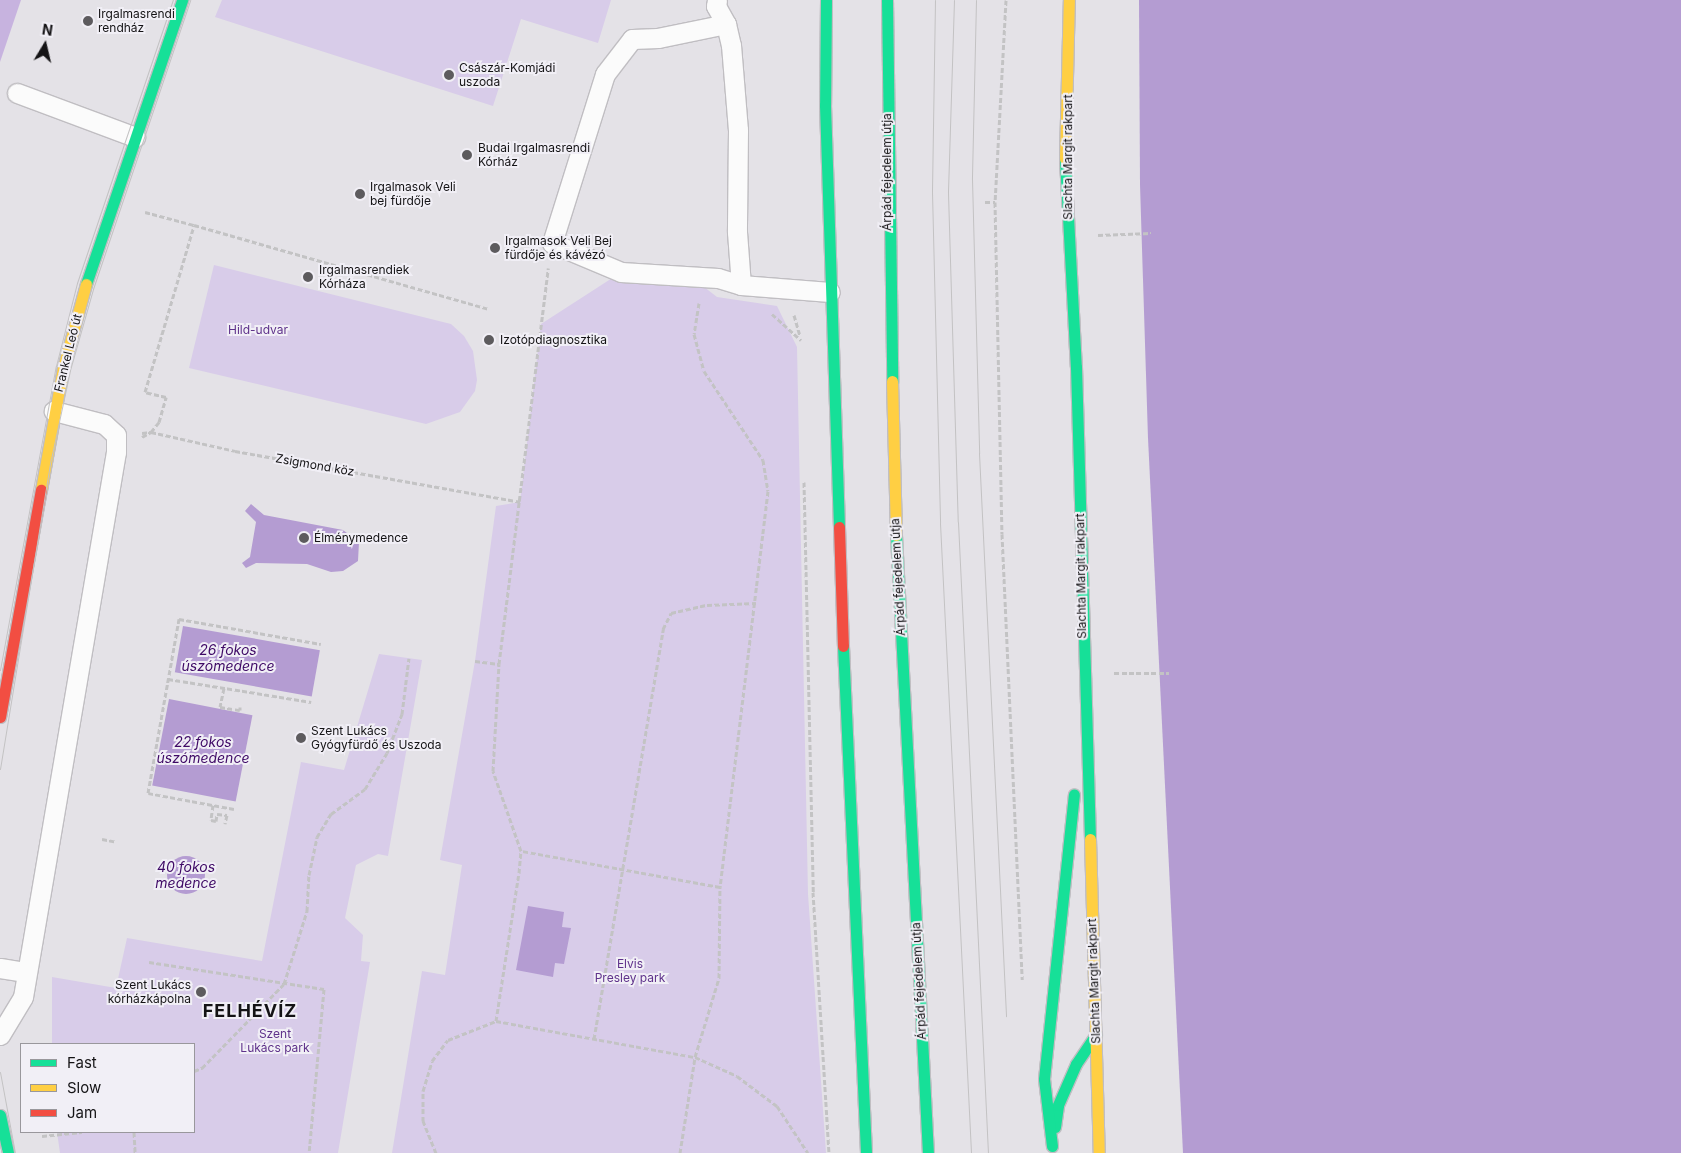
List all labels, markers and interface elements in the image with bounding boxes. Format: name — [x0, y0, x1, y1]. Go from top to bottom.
place label: Irgalmasrendi rendház — [98, 7, 175, 35]
marker: Irgalmasrendi rendház — [82, 15, 94, 27]
north arrow — [20, 20, 70, 70]
text: N — [41, 20, 54, 39]
place label: Császár-Komjádi uszoda — [459, 61, 555, 89]
marker: Császár-Komjádi uszoda — [443, 69, 455, 81]
street label: Slachta Margit rakpart — [1061, 94, 1075, 220]
street label: Árpád fejedelem útja — [880, 113, 894, 231]
place label: Budai Irgalmasrendi Kórház — [478, 141, 590, 169]
marker: Budai Irgalmasrendi Kórház — [460, 148, 474, 162]
place label: Irgalmasok Veli bej fürdője — [370, 180, 456, 208]
marker: Irgalmasok Veli bej fürdője — [354, 188, 366, 200]
place label: Irgalmasok Veli Bej fürdője és kávézó — [505, 234, 612, 262]
marker: Irgalmasok Veli Bej fürdője és kávézó — [489, 242, 501, 254]
place label: Irgalmasrendiek Kórháza — [319, 263, 409, 291]
marker: Irgalmasrendiek Kórháza — [301, 270, 315, 284]
street label: Frankel Leó út — [51, 312, 85, 394]
park label: Hild-udvar — [228, 323, 288, 337]
marker: Izotópdiagnosztika — [482, 333, 496, 347]
place label: Izotópdiagnosztika — [500, 333, 607, 347]
street label: Zsigmond köz — [275, 451, 355, 479]
street label: Slachta Margit rakpart — [1073, 513, 1089, 639]
street label: Árpád fejedelem útja — [888, 518, 908, 636]
place label: Élménymedence — [314, 531, 408, 545]
marker: Élménymedence — [298, 532, 310, 544]
water label: 26 fokos úszómedence — [182, 642, 274, 674]
place label: Szent Lukács Gyógyfürdő és Uszoda — [311, 724, 441, 752]
marker: Szent Lukács Gyógyfürdő és Uszoda — [295, 732, 307, 744]
water label: 22 fokos úszómedence — [157, 734, 249, 766]
water label: 40 fokos medence — [155, 859, 217, 892]
street label: Slachta Margit rakpart — [1085, 918, 1103, 1044]
street label: Árpád fejedelem útja — [909, 922, 929, 1040]
park label: Elvis Presley park — [595, 957, 665, 985]
place label: Szent Lukács kórházkápolna — [108, 978, 191, 1006]
marker: Szent Lukács kórházkápolna — [195, 986, 207, 998]
district label: FELHÉVÍZ — [202, 1000, 298, 1022]
park label: Szent Lukács park — [240, 1027, 310, 1055]
legend — [20, 1043, 195, 1133]
text: Fast — [67, 1053, 97, 1072]
text: Slow — [67, 1078, 101, 1097]
text: Jam — [67, 1103, 97, 1122]

